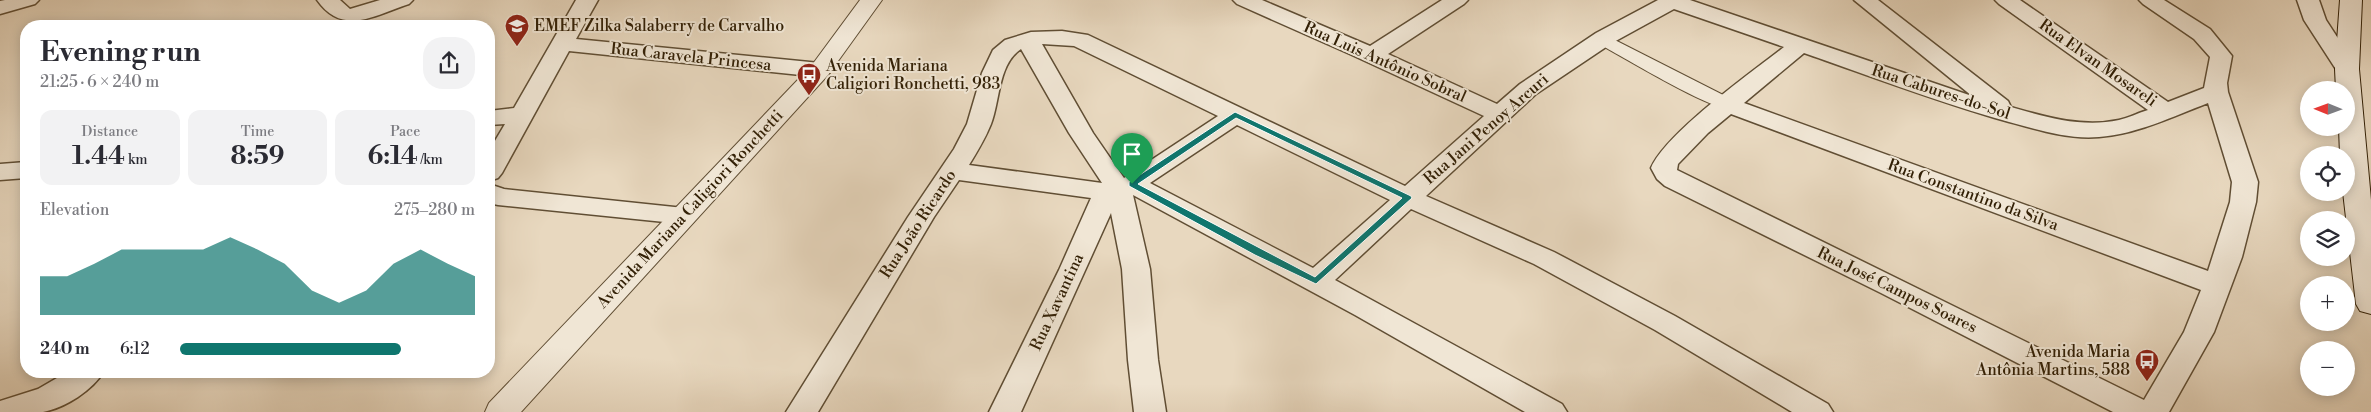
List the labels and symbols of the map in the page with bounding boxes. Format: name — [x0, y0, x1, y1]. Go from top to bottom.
school or university icon: EMEF Zilka Salaberry de Carvalho — [504, 13, 530, 47]
street label: Rua Elvan Mosareli — [2035, 15, 2161, 111]
place label: EMEF Zilka Salaberry de Carvalho — [534, 16, 784, 36]
street label: Rua Luis Antônio Sobral — [1301, 17, 1470, 107]
street label: Rua Caravela Princesa — [610, 39, 773, 75]
place label: Avenida Mariana Caligiori Ronchetti, 983 — [825, 56, 1001, 94]
street label: Rua Cabures-do-Sol — [1869, 60, 2013, 124]
bus stop icon: Avenida Mariana Caligiori Ronchetti, 983 — [796, 62, 822, 96]
street label: Rua Jani Penoy Arcuri — [1419, 69, 1553, 189]
north arrow — [2300, 81, 2355, 136]
street label: Avenida Mariana Caligiori Ronchetti — [592, 106, 787, 313]
pin — [1111, 133, 1153, 184]
street label: Rua Constantino da Silva — [1885, 155, 2062, 236]
street label: Rua João Ricardo — [876, 166, 960, 282]
street label: Rua José Campos Soares — [1814, 243, 1980, 337]
street label: Rua Xavantina — [1026, 249, 1089, 354]
place label: Avenida Maria Antônia Martins, 588 — [1975, 342, 2131, 380]
bus stop icon: Avenida Maria Antônia Martins, 588 — [2134, 348, 2160, 382]

